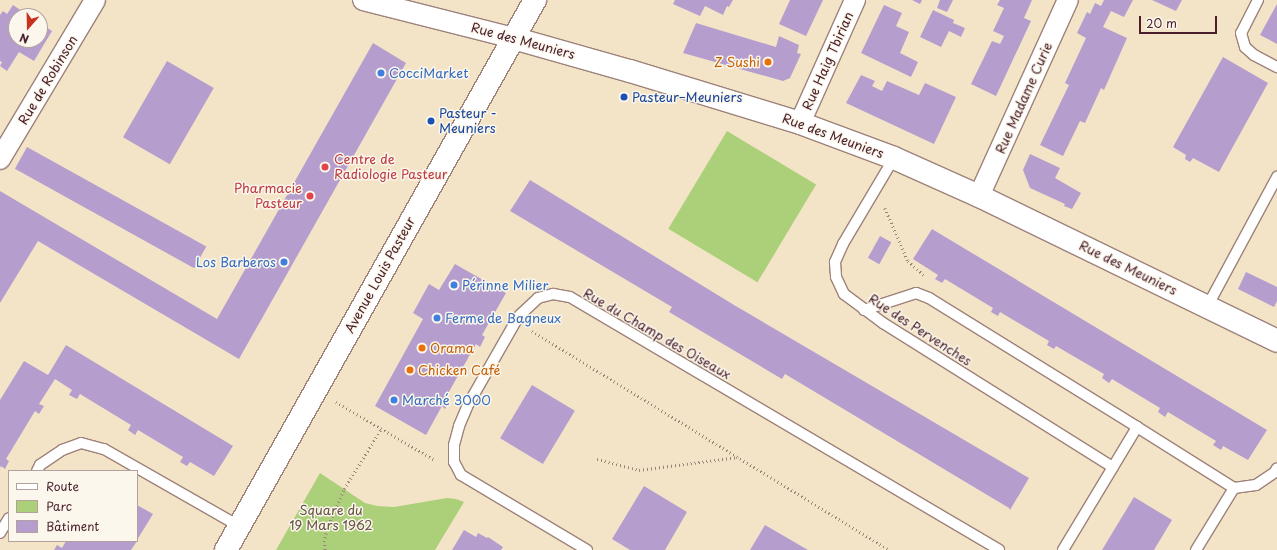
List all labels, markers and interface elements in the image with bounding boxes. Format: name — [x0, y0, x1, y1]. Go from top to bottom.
north arrow — [8, 8, 48, 48]
scale bar — [1141, 8, 1219, 34]
street label: Rue Haig Tbirian — [799, 9, 857, 113]
text: 20 m — [1146, 14, 1177, 32]
street label: Rue des Meuniers — [468, 19, 578, 63]
text: N — [17, 29, 31, 48]
street label: Rue de Robinson — [15, 32, 81, 128]
street label: Rue Madame Curie — [992, 40, 1056, 156]
place label: Z Sushi — [714, 54, 760, 70]
marker: Z Sushi — [763, 57, 773, 67]
place label: CocciMarket — [389, 65, 468, 81]
marker: CocciMarket — [376, 68, 386, 78]
place label: Pasteur–Meuniers — [632, 89, 742, 105]
marker: Pasteur–Meuniers — [619, 92, 629, 102]
place label: Pasteur - Meuniers — [439, 106, 496, 137]
street label: Rue des Meuniers — [779, 110, 887, 162]
marker: Pasteur - Meuniers — [426, 116, 436, 126]
place label: Centre de Radiologie Pasteur — [334, 152, 449, 183]
marker: Centre de Radiologie Pasteur — [319, 161, 331, 173]
place label: Pharmacie Pasteur — [234, 181, 302, 212]
marker: Pharmacie Pasteur — [305, 191, 315, 201]
street label: Avenue Louis Pasteur — [341, 214, 419, 336]
street label: Rue des Meuniers — [1075, 237, 1181, 299]
place label: Los Barberos — [196, 254, 276, 270]
marker: Los Barberos — [279, 257, 289, 267]
place label: Périnne Milier — [462, 277, 548, 293]
marker: Périnne Milier — [449, 280, 459, 290]
street label: Rue du Champ des Oiseaux — [579, 285, 735, 383]
street label: Rue des Pervenches — [865, 290, 975, 370]
place label: Ferme de Bagneux — [445, 310, 561, 326]
marker: Ferme de Bagneux — [432, 313, 442, 323]
place label: Orama — [430, 340, 474, 356]
marker: Orama — [417, 343, 427, 353]
place label: Chicken Café — [418, 362, 502, 378]
marker: Chicken Café — [405, 365, 415, 375]
place label: Marché 3000 — [402, 392, 491, 408]
marker: Marché 3000 — [389, 395, 399, 405]
legend — [8, 470, 138, 542]
text: Route — [46, 477, 79, 495]
text: Parc — [46, 497, 72, 515]
park label: Square du 19 Mars 1962 — [289, 503, 373, 534]
text: Bâtiment — [46, 517, 99, 535]

